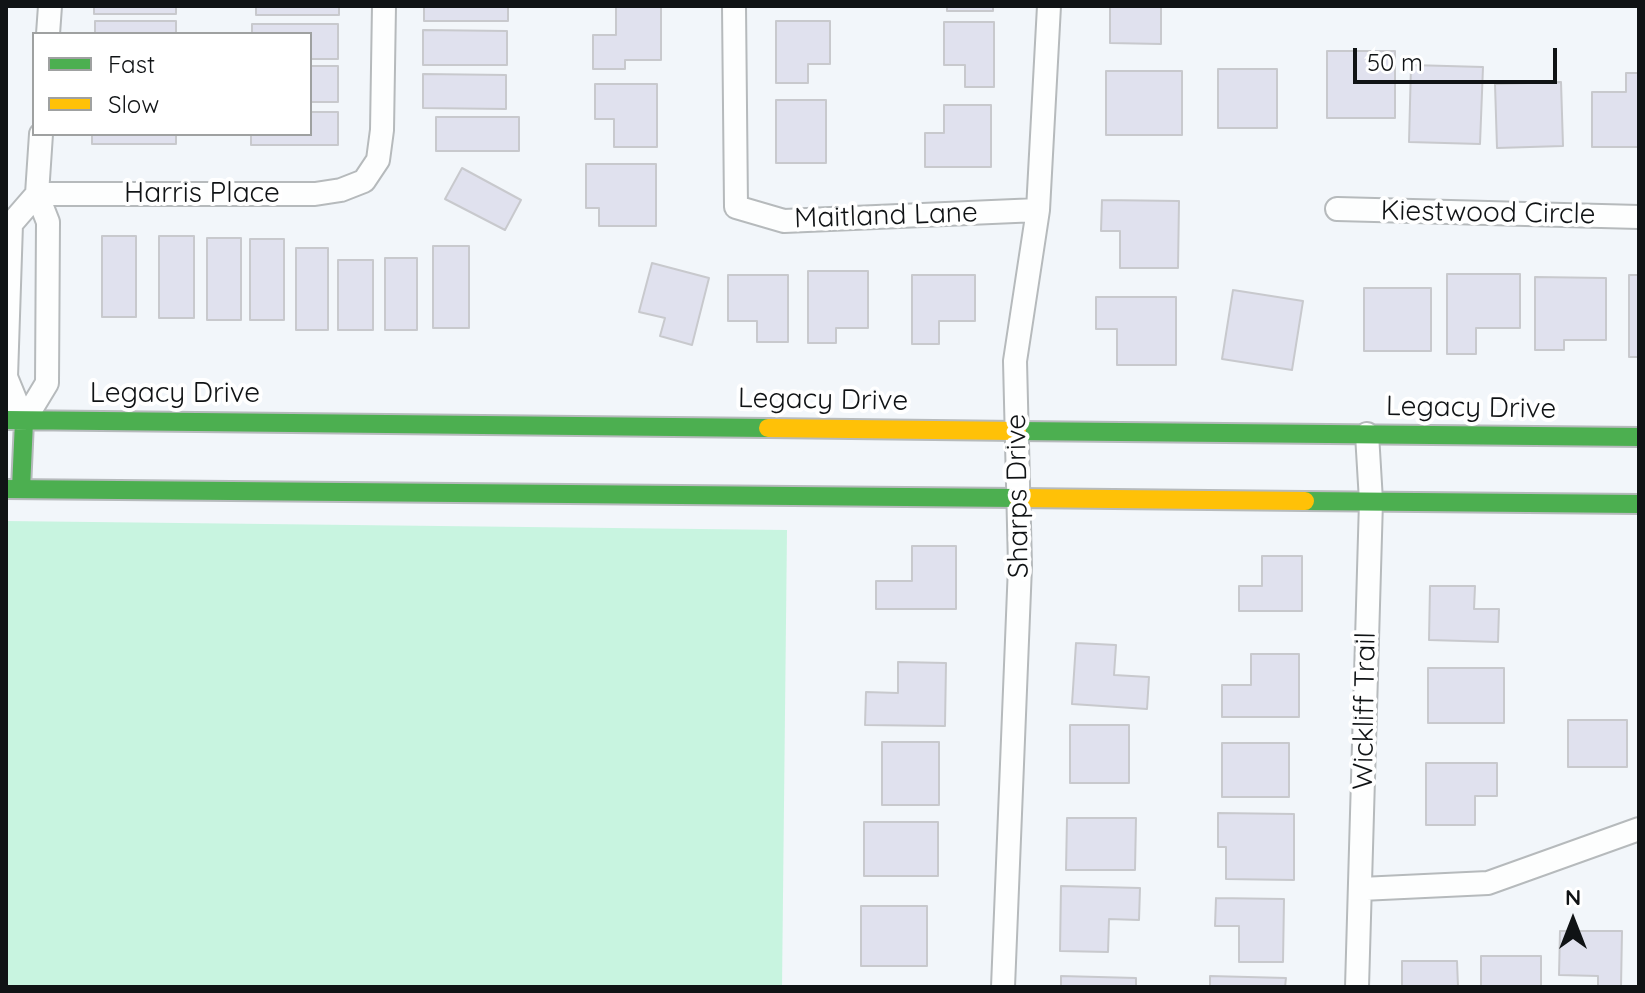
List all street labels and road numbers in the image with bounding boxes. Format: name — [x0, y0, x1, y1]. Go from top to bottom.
street label: Harris Place — [124, 177, 280, 211]
street label: Kiestwood Circle — [1380, 194, 1596, 232]
street label: Maitland Lane — [794, 196, 978, 236]
street label: Legacy Drive — [90, 377, 260, 411]
street label: Legacy Drive — [738, 382, 908, 418]
street label: Legacy Drive — [1386, 390, 1556, 426]
street label: Sharps Drive — [1000, 413, 1036, 579]
street label: Wickliff Trail — [1347, 632, 1383, 790]

